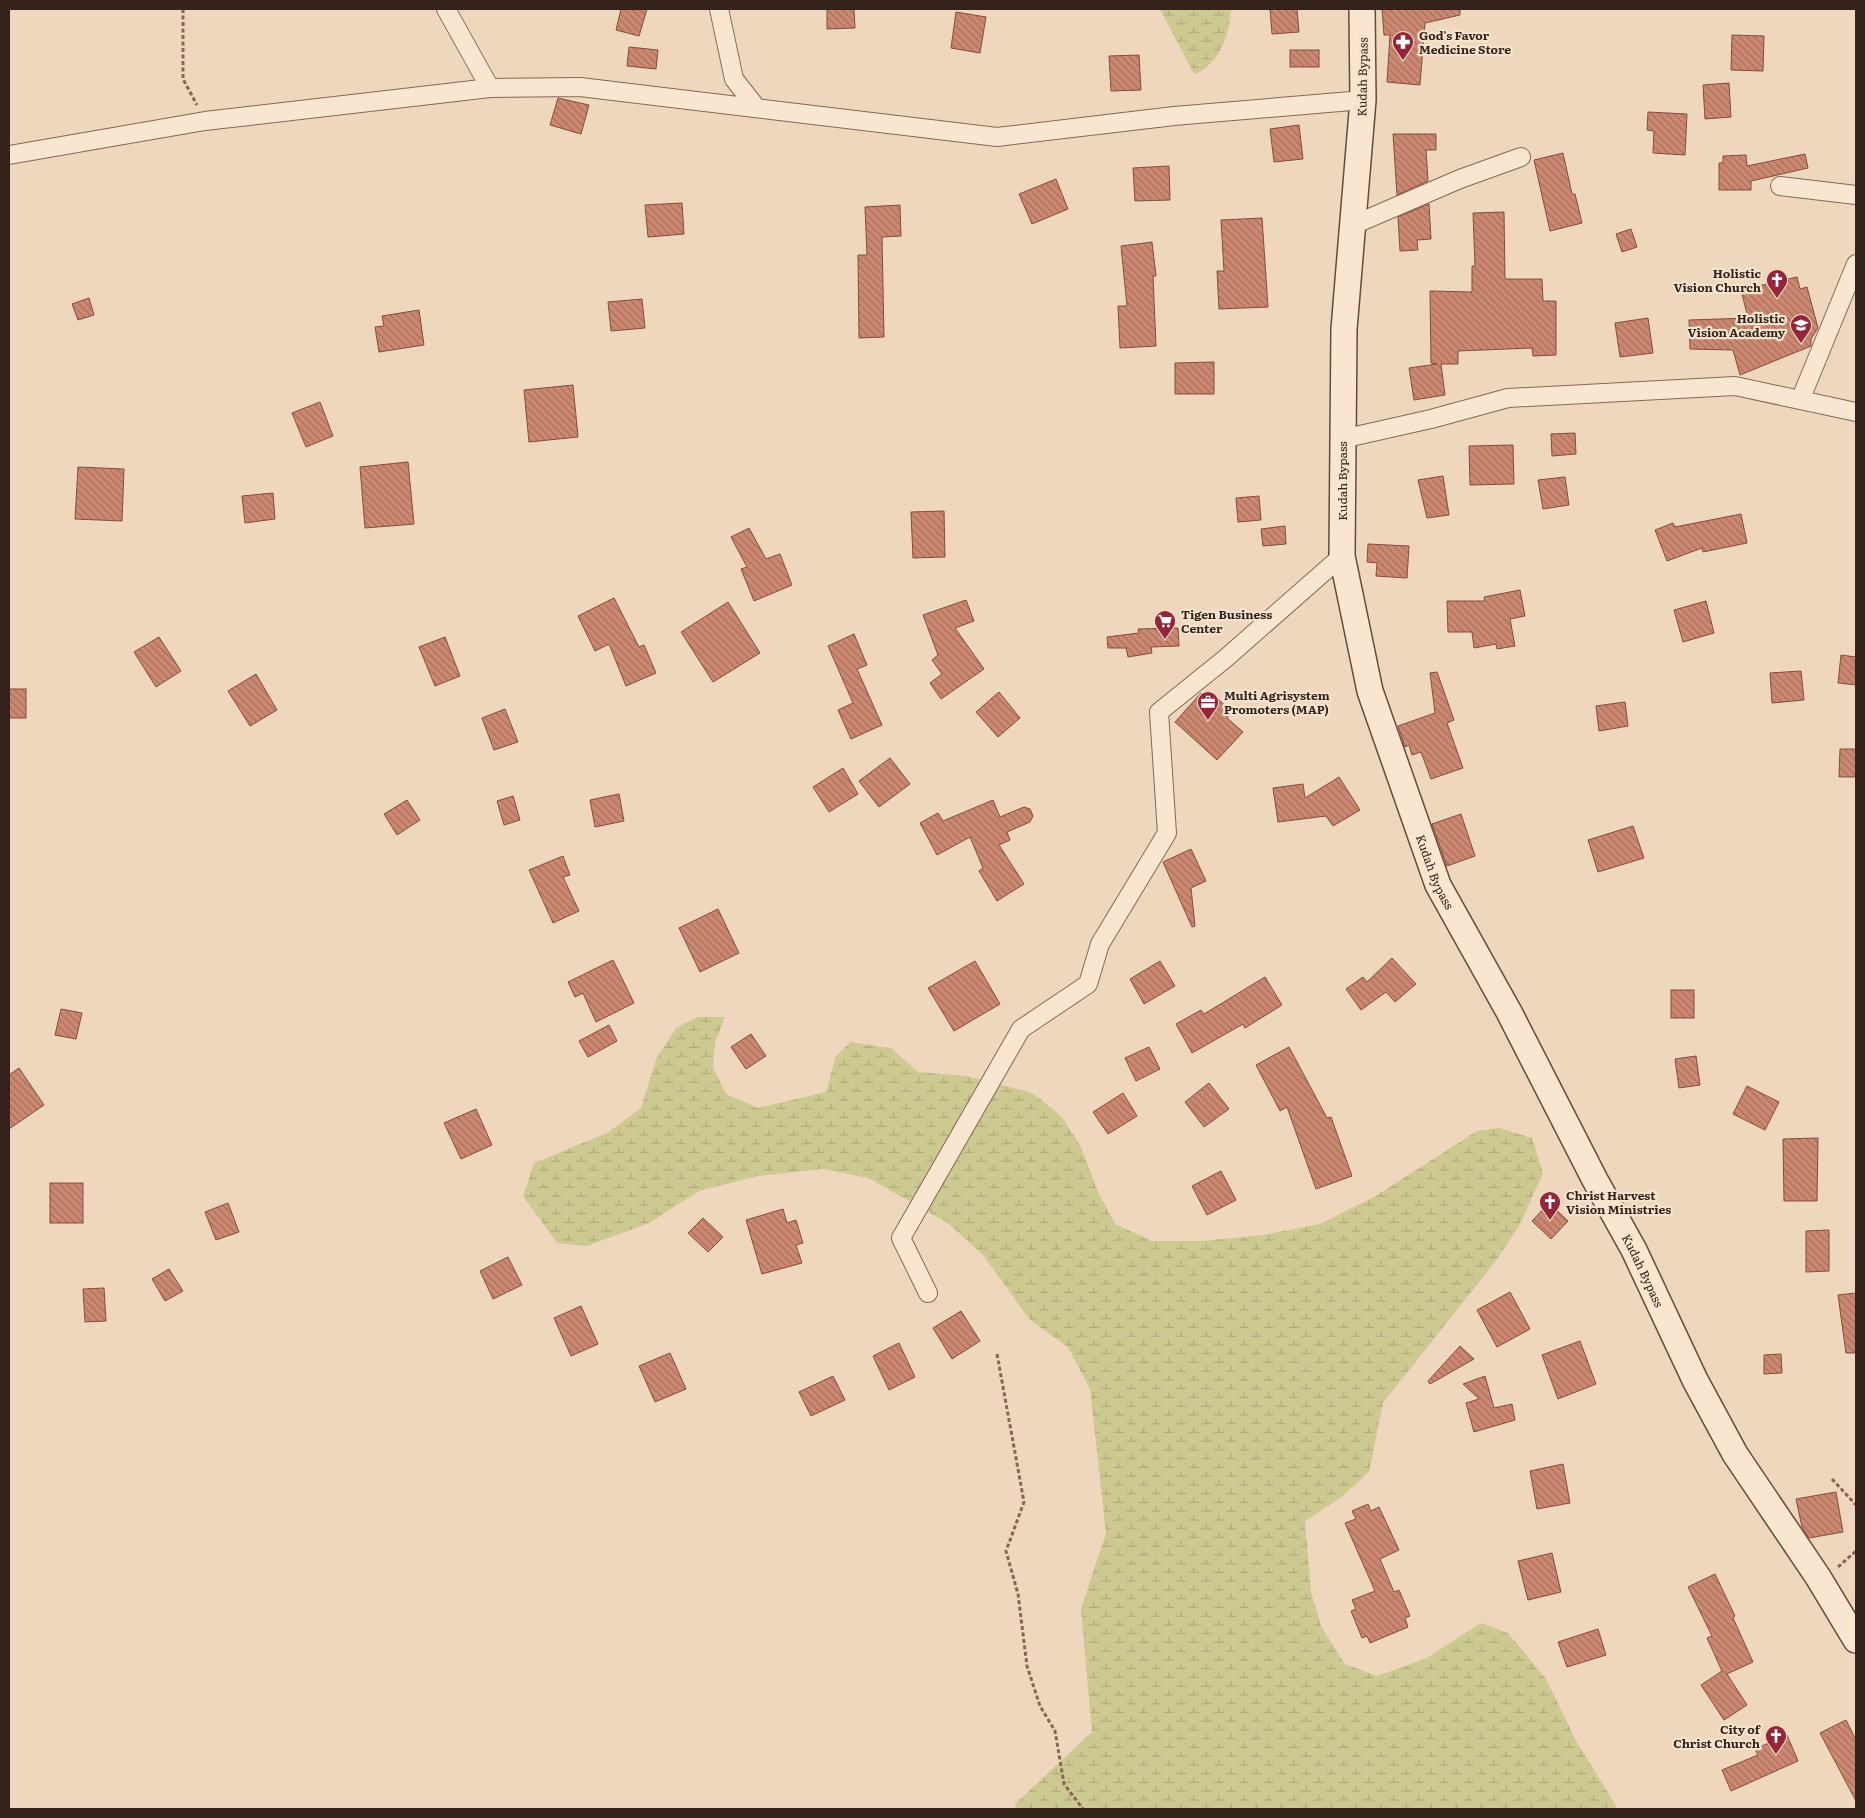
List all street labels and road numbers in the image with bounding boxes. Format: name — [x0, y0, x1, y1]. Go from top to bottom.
street label: Kudah Bypass — [1352, 37, 1372, 117]
street label: Kudah Bypass — [1333, 441, 1351, 521]
street label: Kudah Bypass — [1412, 832, 1459, 913]
street label: Kudah Bypass — [1618, 1230, 1669, 1311]

